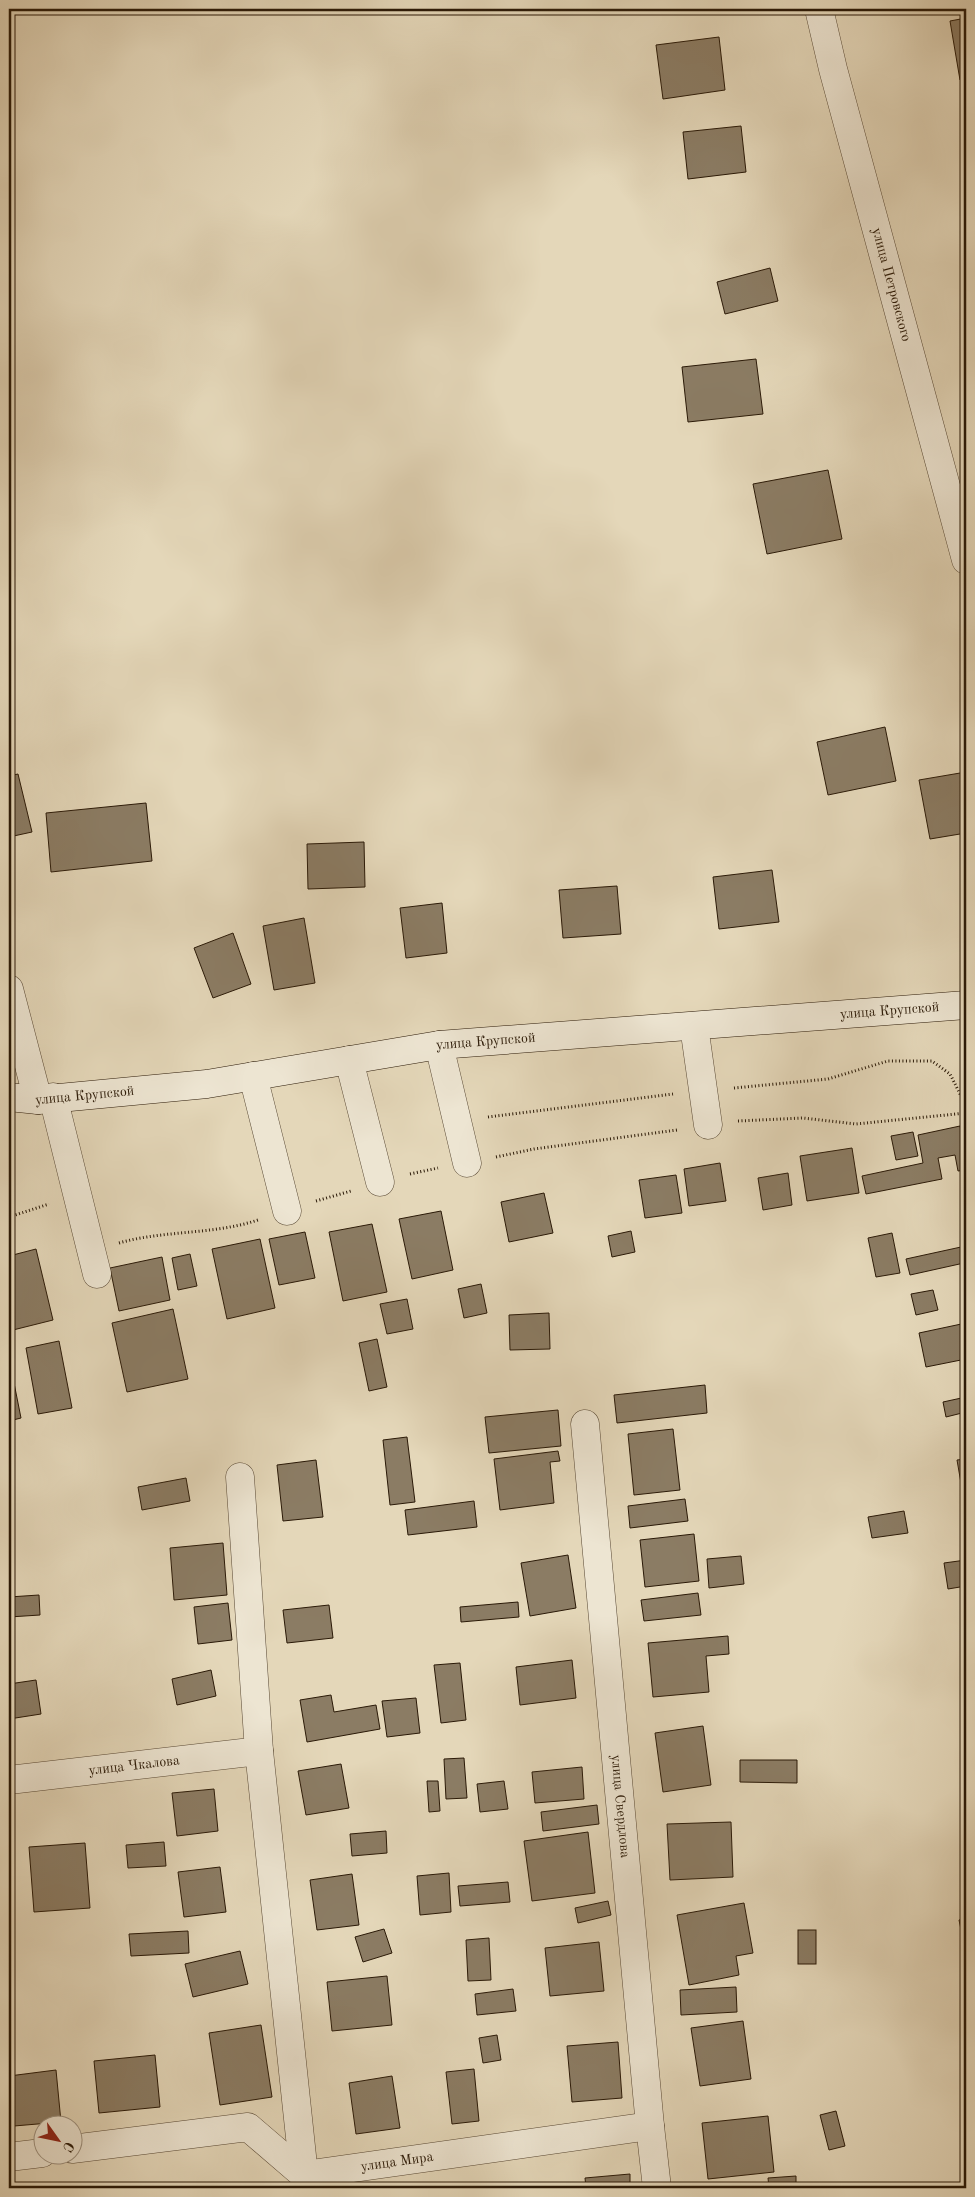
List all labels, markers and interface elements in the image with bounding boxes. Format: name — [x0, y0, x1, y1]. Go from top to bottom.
street label: улица Петровского — [869, 226, 914, 343]
street label: улица Крупской — [839, 1000, 940, 1022]
street label: улица Крупской — [435, 1031, 536, 1052]
street label: улица Крупской — [34, 1084, 135, 1107]
street label: улица Чкалова — [88, 1753, 181, 1778]
street label: улица Свердлова — [609, 1754, 632, 1859]
north arrow — [32, 2114, 82, 2164]
text: С — [60, 2139, 76, 2154]
street label: улица Мира — [360, 2150, 434, 2174]

